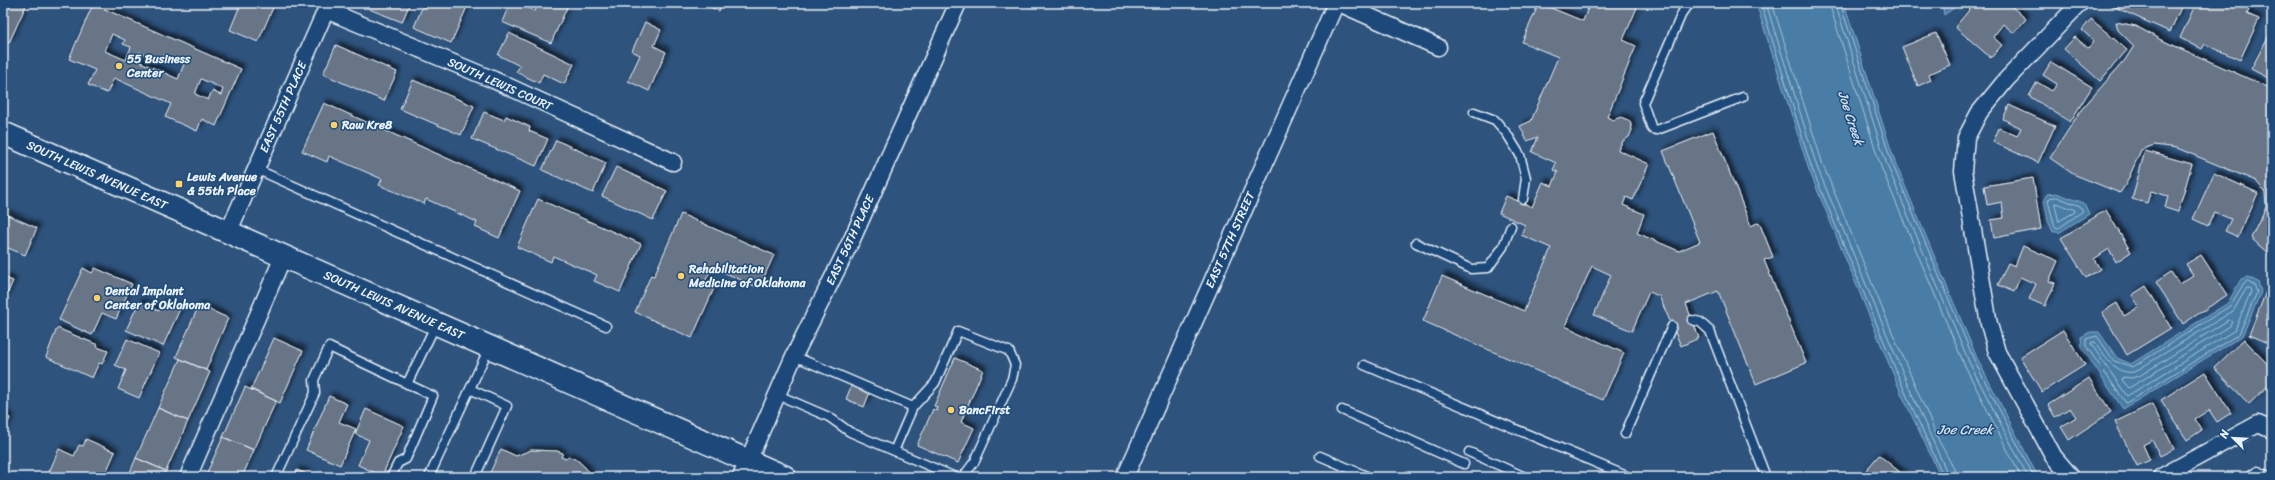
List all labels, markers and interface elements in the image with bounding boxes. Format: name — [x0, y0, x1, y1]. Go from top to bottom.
place label: 55 Business Center — [126, 48, 191, 84]
street label: SOUTH LEWIS COURT — [444, 51, 557, 117]
street label: EAST 55TH PLACE — [253, 56, 314, 156]
marker: 55 Business Center — [114, 61, 124, 71]
water label: Joe Creek — [1831, 88, 1871, 150]
place label: Raw Kre8 — [341, 114, 393, 136]
marker: Raw Kre8 — [329, 120, 339, 130]
street label: SOUTH LEWIS AVENUE EAST — [23, 134, 172, 217]
place label: Lewis Avenue & 55th Place — [187, 166, 258, 202]
marker: Lewis Avenue & 55th Place — [174, 179, 184, 189]
street label: EAST 57TH STREET — [1199, 188, 1261, 292]
street label: EAST 56TH PLACE — [819, 190, 881, 289]
place label: Rehabilitation Medicine of Oklahoma — [688, 258, 806, 294]
street label: SOUTH LEWIS AVENUE EAST — [320, 264, 469, 347]
marker: Rehabilitation Medicine of Oklahoma — [676, 271, 686, 281]
place label: Dental Implant Center of Oklahoma — [104, 280, 211, 316]
marker: Dental Implant Center of Oklahoma — [92, 293, 102, 303]
place label: BancFirst — [959, 399, 1011, 421]
marker: BancFirst — [946, 405, 956, 415]
water label: Joe Creek — [1937, 418, 1995, 441]
north arrow — [2213, 418, 2253, 458]
text: N — [2214, 426, 2235, 442]

